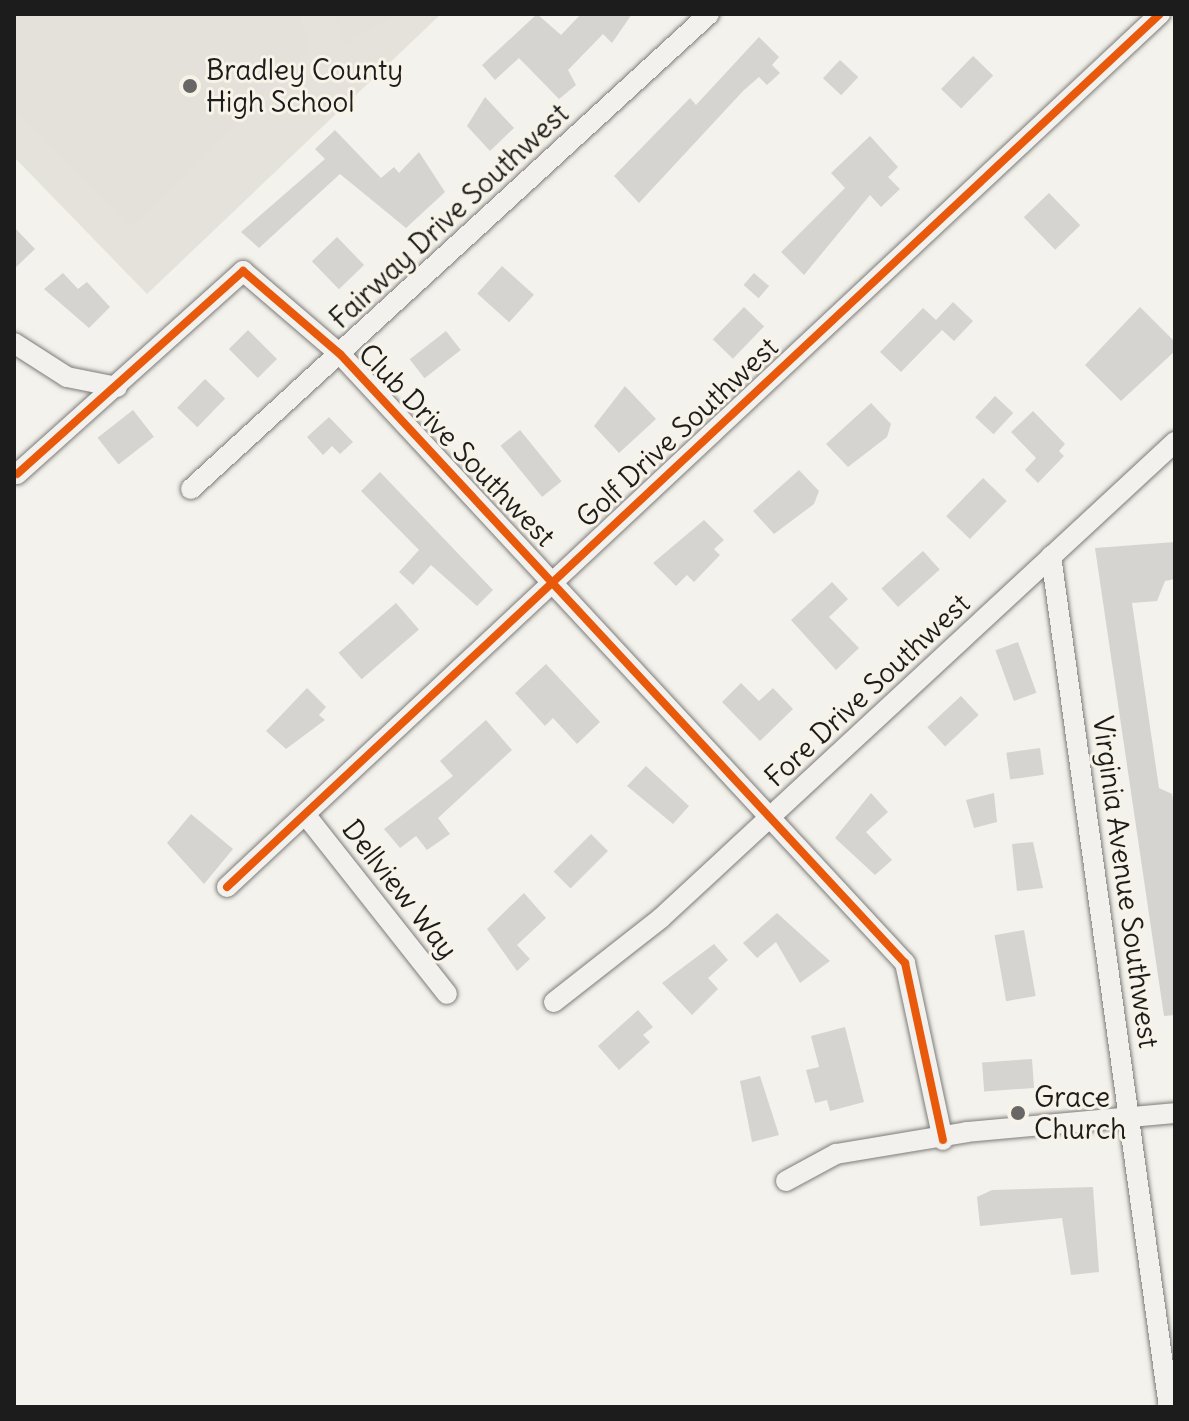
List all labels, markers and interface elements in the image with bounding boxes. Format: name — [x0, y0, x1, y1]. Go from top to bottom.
place label: Bradley County High School — [206, 53, 403, 119]
marker: Bradley County High School — [181, 77, 199, 95]
street label: Fairway Drive Southwest — [323, 97, 575, 335]
street label: Golf Drive Southwest — [569, 330, 785, 534]
street label: Club Drive Southwest — [352, 337, 562, 553]
street label: Fore Drive Southwest — [758, 586, 976, 794]
street label: Virginia Avenue Southwest — [1086, 714, 1166, 1050]
street label: Dellview Way — [335, 813, 465, 965]
place label: Grace Church — [1034, 1080, 1126, 1146]
marker: Grace Church — [1009, 1104, 1027, 1122]

